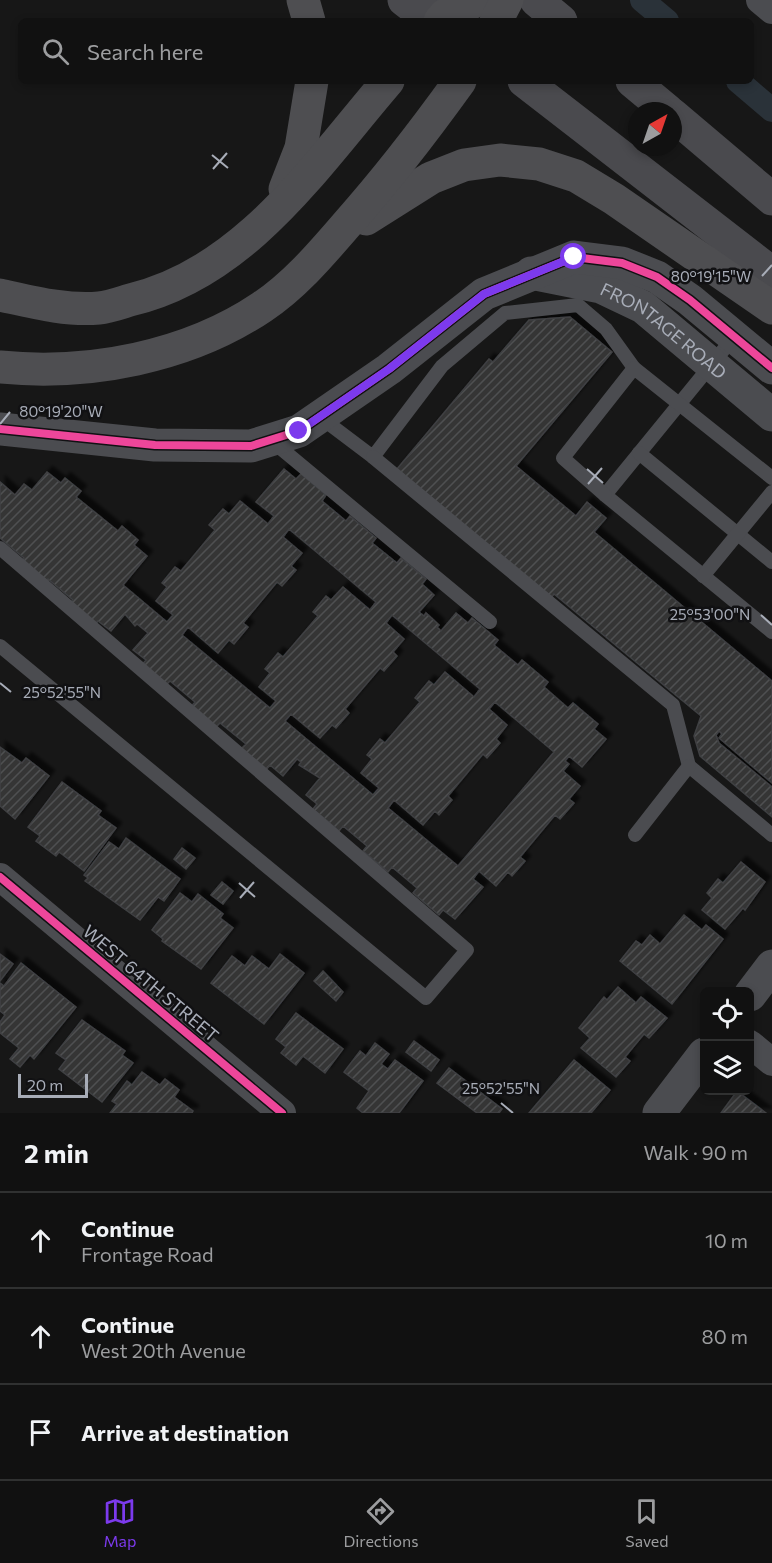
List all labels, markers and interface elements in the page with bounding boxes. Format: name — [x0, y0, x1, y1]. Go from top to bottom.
search box — [18, 18, 754, 84]
icon: search — [39, 35, 72, 68]
text: Search here — [87, 38, 203, 65]
north arrow — [628, 102, 682, 156]
route start — [560, 243, 586, 269]
text: 80°19'15"W — [671, 267, 751, 285]
street label: FRONTAGE ROAD — [597, 277, 731, 383]
text: 80°19'20"W — [19, 402, 103, 420]
route end — [285, 417, 311, 443]
text: 25°53'00"N — [670, 605, 750, 623]
text: 25°52'55"N — [23, 683, 101, 701]
street label: WEST 64TH STREET — [79, 920, 223, 1046]
map controls — [700, 987, 754, 1095]
button: locate — [700, 987, 754, 1041]
button: layers — [700, 1041, 754, 1095]
scale bar — [18, 1071, 88, 1098]
text: 20 m — [27, 1075, 63, 1094]
text: 25°52'55"N — [462, 1079, 540, 1097]
text: 2 min — [24, 1137, 89, 1168]
text: Walk · 90 m — [643, 1140, 748, 1164]
text: Continue — [81, 1215, 174, 1242]
icon: ahead — [24, 1224, 57, 1257]
text: 10 m — [705, 1228, 748, 1252]
text: Frontage Road — [81, 1242, 214, 1266]
text: Continue — [81, 1311, 174, 1338]
icon: ahead — [24, 1320, 57, 1353]
text: 80 m — [702, 1324, 748, 1348]
text: West 20th Avenue — [81, 1338, 246, 1362]
icon: arrive — [24, 1416, 57, 1449]
text: Arrive at destination — [81, 1419, 289, 1446]
tab: Map — [103, 1495, 136, 1550]
tab: Directions — [343, 1495, 418, 1550]
tab: Saved — [625, 1495, 669, 1550]

